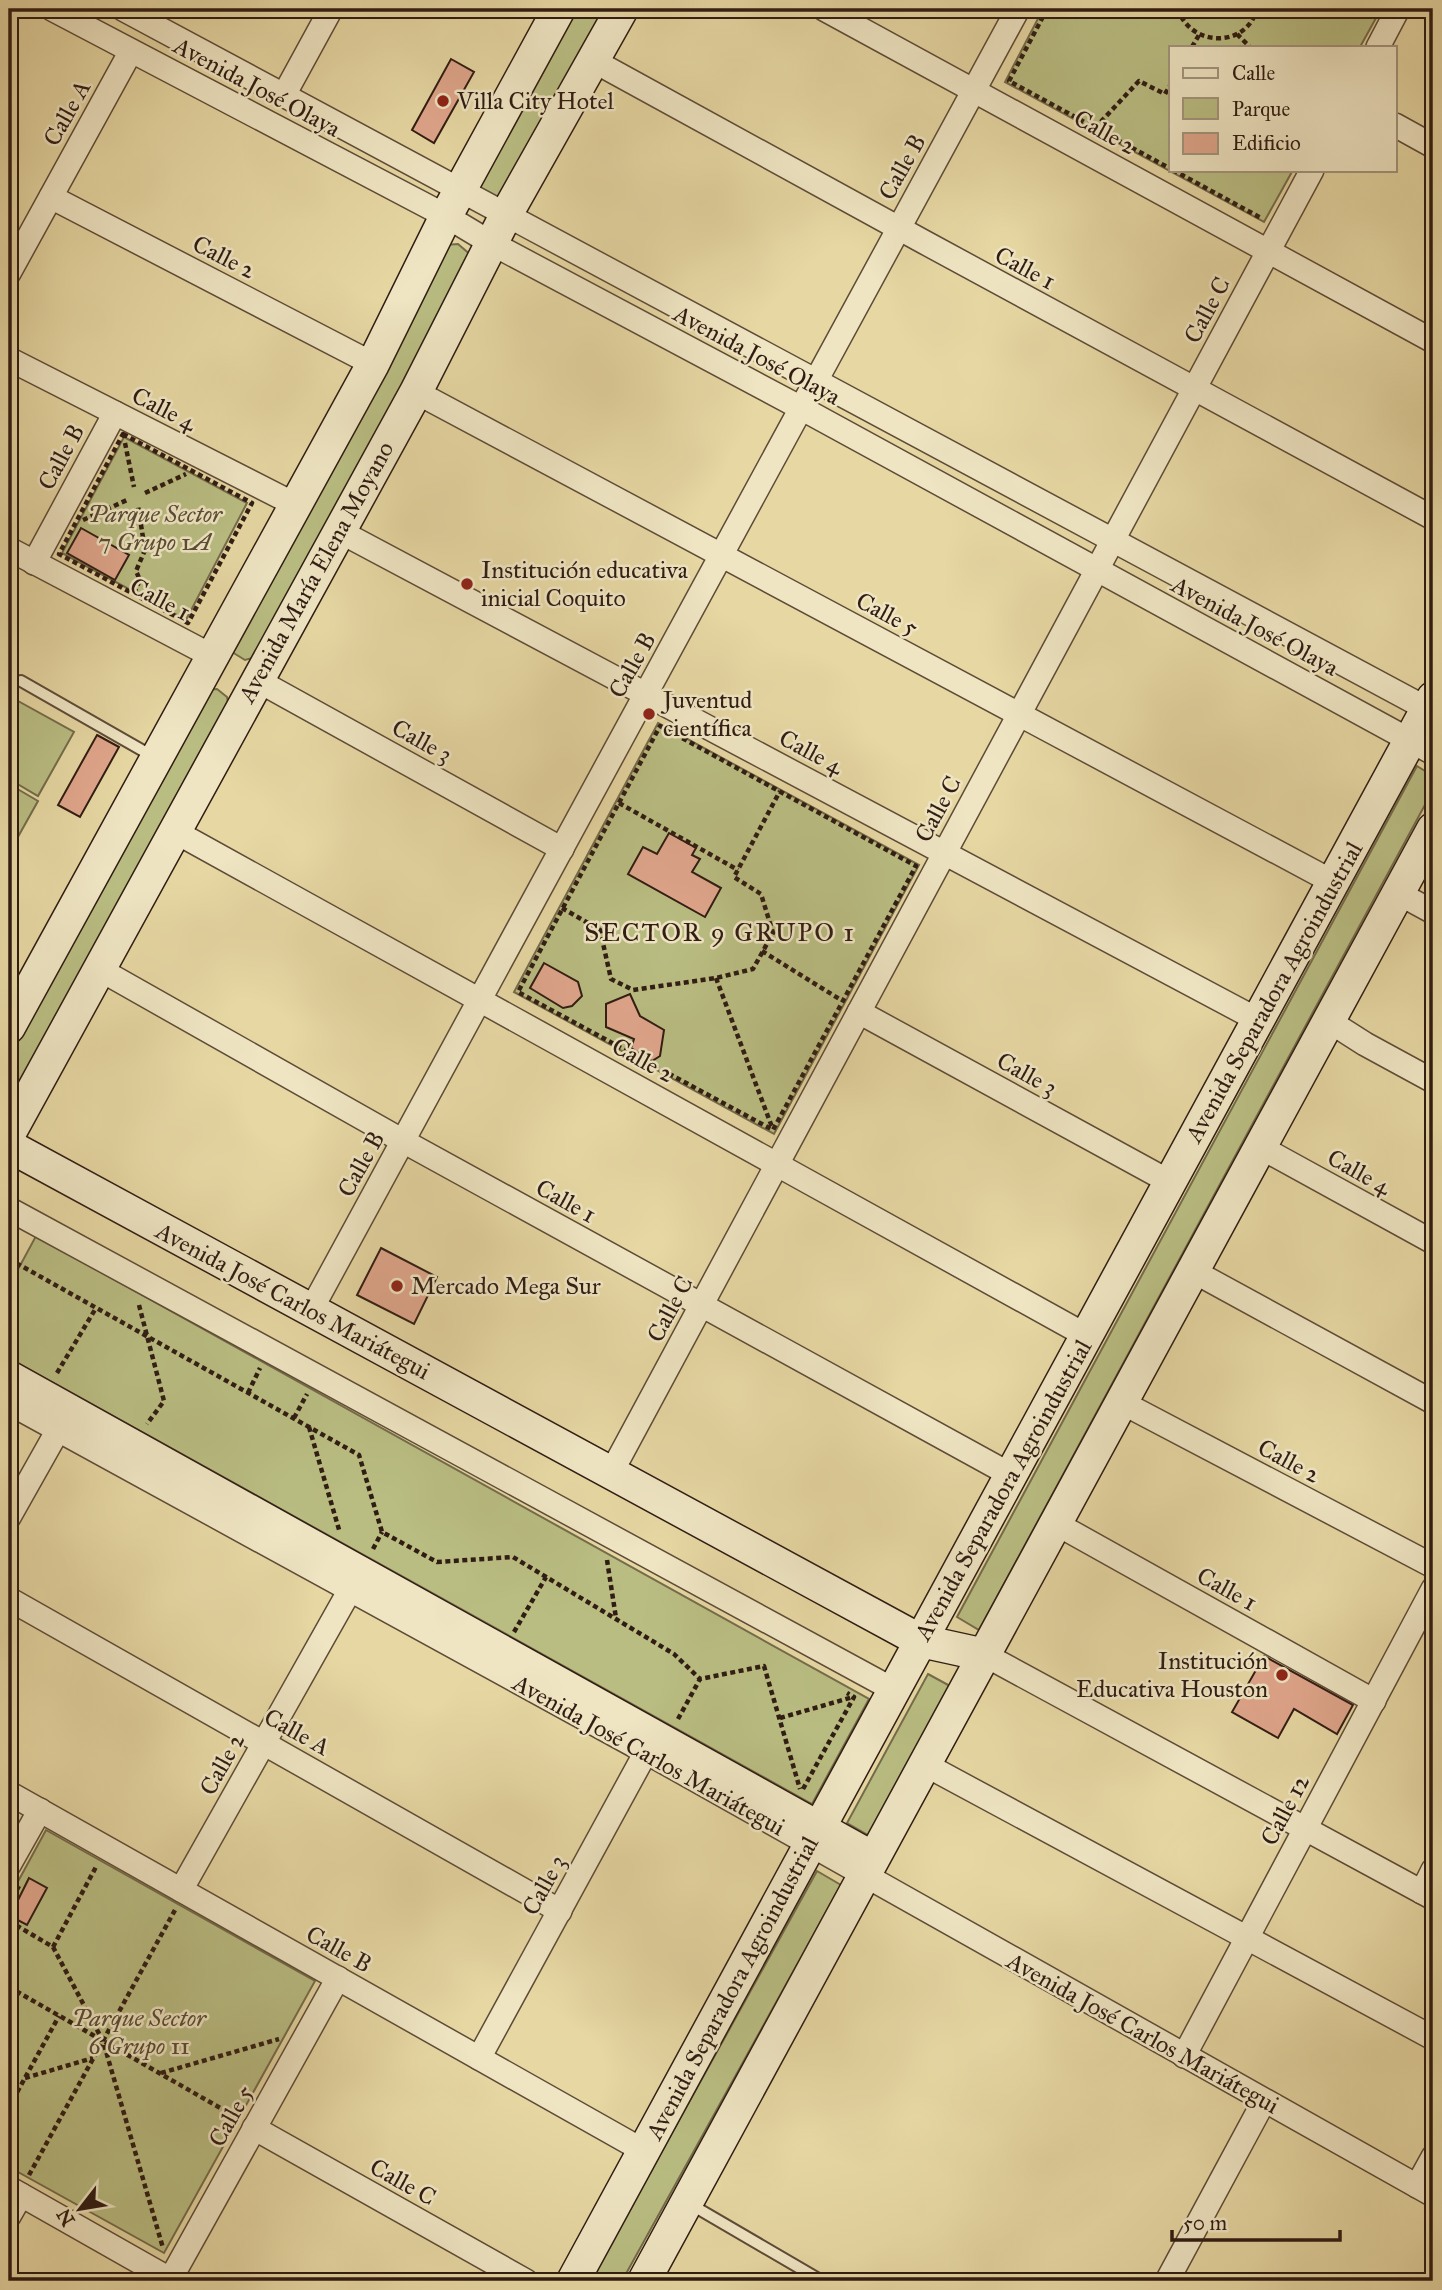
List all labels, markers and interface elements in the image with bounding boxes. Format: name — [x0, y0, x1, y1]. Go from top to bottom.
street label: Avenida José Olaya — [168, 30, 346, 144]
legend — [1169, 46, 1396, 172]
text: Calle — [1232, 60, 1275, 86]
street label: Calle A — [37, 75, 97, 151]
place label: Villa City Hotel — [456, 86, 615, 116]
marker: Villa City Hotel — [435, 93, 451, 109]
text: Parque — [1232, 96, 1291, 122]
street label: Calle 2 — [1069, 103, 1141, 161]
street label: Calle B — [872, 129, 932, 205]
text: Edificio — [1232, 130, 1301, 156]
street label: Calle 2 — [188, 229, 261, 286]
street label: Calle 1 — [990, 240, 1060, 296]
street label: Calle C — [1177, 272, 1237, 348]
street label: Avenida José Olaya — [668, 298, 846, 412]
street label: Calle 4 — [127, 380, 202, 438]
street label: Calle B — [31, 419, 91, 495]
street label: Avenida María Elena Moyano — [231, 436, 400, 709]
park label: Parque Sector 7 Grupo 1A — [88, 499, 224, 557]
place label: Institución educativa inicial Coquito — [481, 555, 689, 613]
street label: Avenida José Olaya — [1166, 569, 1344, 683]
street label: Calle 1 — [125, 571, 195, 627]
marker: Institución educativa inicial Coquito — [459, 576, 475, 592]
street label: Calle 5 — [851, 585, 923, 643]
street label: Calle B — [602, 627, 662, 703]
place label: Juventud científica — [660, 685, 753, 743]
marker: Juventud científica — [641, 706, 657, 722]
street label: Calle 3 — [387, 712, 457, 770]
street label: Calle 4 — [774, 723, 849, 781]
street label: Calle C — [908, 771, 968, 847]
street label: Avenida Separadora Agroindustrial — [1178, 836, 1370, 1149]
district label: SECTOR 9 GRUPO 1 — [584, 916, 856, 948]
street label: Calle 2 — [607, 1031, 679, 1089]
street label: Calle 3 — [992, 1045, 1062, 1103]
street label: Calle B — [331, 1126, 391, 1202]
street label: Calle 4 — [1322, 1142, 1397, 1202]
street label: Calle 1 — [531, 1172, 601, 1230]
street label: Avenida José Carlos Mariátegui — [150, 1215, 436, 1386]
place label: Mercado Mega Sur — [411, 1271, 601, 1301]
street label: Calle C — [640, 1271, 700, 1347]
marker: Mercado Mega Sur — [389, 1278, 405, 1294]
street label: Avenida Separadora Agroindustrial — [907, 1334, 1099, 1647]
street label: Calle 2 — [1253, 1432, 1325, 1490]
street label: Calle 1 — [1192, 1560, 1262, 1618]
place label: Institución Educativa Houston — [1076, 1646, 1268, 1704]
street label: Avenida José Carlos Mariátegui — [507, 1667, 791, 1843]
marker: Institución Educativa Houston — [1274, 1667, 1290, 1683]
street label: Calle A — [259, 1702, 335, 1762]
street label: Calle 2 — [193, 1728, 251, 1800]
street label: Calle 12 — [1254, 1769, 1316, 1851]
street label: Avenida Separadora Agroindustrial — [639, 1831, 825, 2146]
street label: Calle 3 — [515, 1850, 573, 1920]
street label: Calle B — [301, 1919, 377, 1979]
street label: Avenida José Carlos Mariátegui — [1001, 1945, 1285, 2121]
park label: Parque Sector 6 Grupo 11 — [72, 2003, 208, 2061]
street label: Calle 5 — [202, 2080, 260, 2152]
street label: Calle C — [365, 2152, 441, 2212]
north arrow — [46, 2174, 116, 2244]
scale bar — [1172, 2199, 1340, 2243]
text: N — [52, 2205, 80, 2230]
text: 50 m — [1183, 2210, 1228, 2236]

